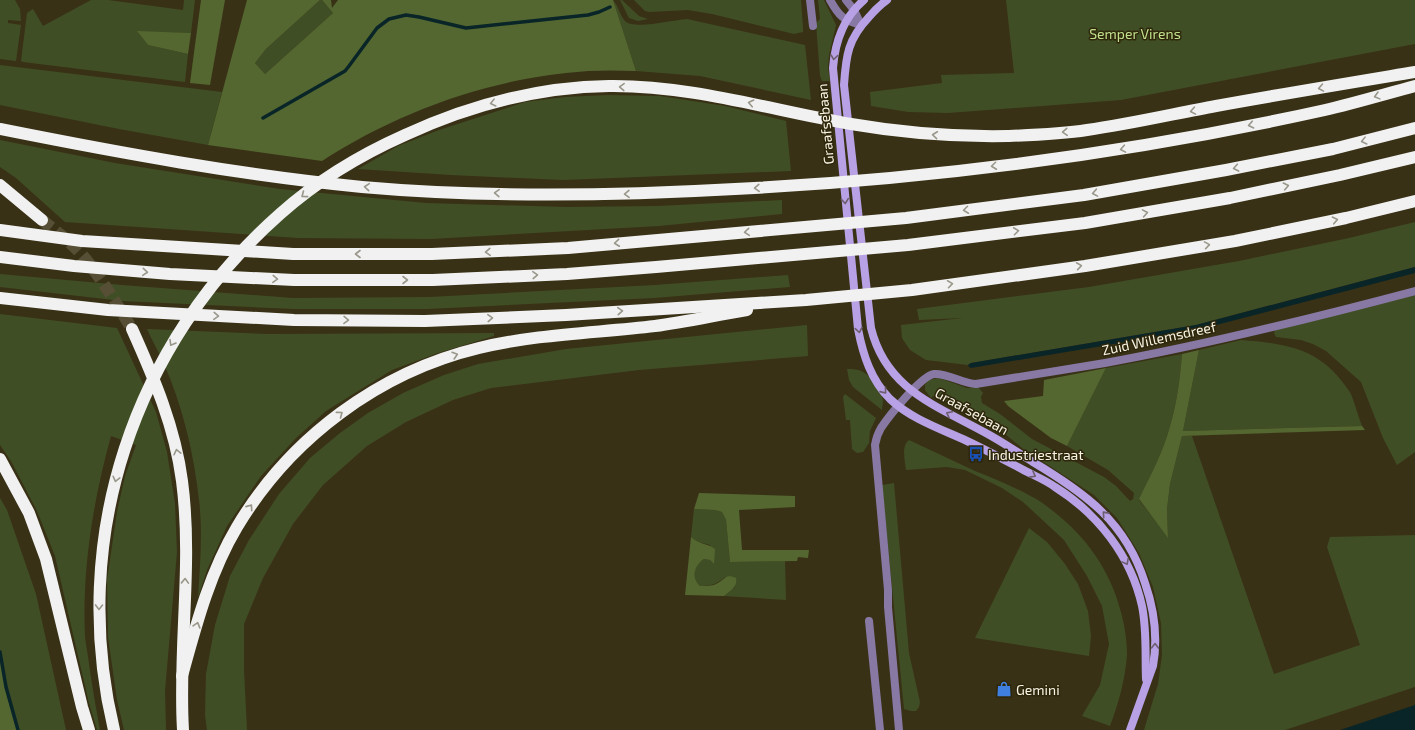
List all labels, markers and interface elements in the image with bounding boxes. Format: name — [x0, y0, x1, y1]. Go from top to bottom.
park label: Semper Virens — [1089, 25, 1181, 42]
one-way arrow — [830, 54, 839, 60]
one-way arrow — [619, 83, 625, 91]
street label: Graafsebaan — [813, 83, 837, 165]
one-way arrow — [1318, 83, 1324, 92]
one-way arrow — [1374, 92, 1381, 100]
one-way arrow — [490, 99, 497, 107]
one-way arrow — [748, 100, 754, 108]
one-way arrow — [1190, 106, 1196, 114]
one-way arrow — [1247, 121, 1254, 129]
one-way arrow — [1062, 128, 1068, 137]
one-way arrow — [932, 131, 938, 140]
one-way arrow — [1360, 136, 1367, 145]
one-way arrow — [1120, 144, 1126, 152]
one-way arrow — [991, 162, 997, 171]
one-way arrow — [1233, 163, 1240, 171]
one-way arrow — [1283, 182, 1289, 191]
one-way arrow — [364, 183, 370, 192]
one-way arrow — [754, 184, 760, 193]
one-way arrow — [494, 189, 500, 198]
one-way arrow — [1092, 189, 1098, 197]
one-way arrow — [301, 190, 308, 197]
one-way arrow — [624, 190, 630, 198]
one-way arrow — [841, 198, 850, 204]
one-way arrow — [963, 205, 969, 214]
one-way arrow — [1142, 209, 1148, 217]
one-way arrow — [1332, 216, 1338, 225]
one-way arrow — [744, 227, 750, 236]
one-way arrow — [1013, 227, 1019, 236]
one-way arrow — [614, 239, 620, 248]
one-way arrow — [1204, 242, 1211, 250]
one-way arrow — [485, 247, 491, 256]
one-way arrow — [355, 250, 361, 258]
one-way arrow — [1076, 262, 1082, 271]
one-way arrow — [142, 267, 148, 276]
one-way arrow — [532, 271, 538, 279]
one-way arrow — [272, 275, 278, 283]
one-way arrow — [402, 276, 408, 284]
one-way arrow — [947, 280, 953, 289]
one-way arrow — [617, 307, 623, 316]
one-way arrow — [213, 311, 219, 320]
one-way arrow — [487, 314, 493, 322]
one-way arrow — [343, 316, 349, 324]
street label: Zuid Willemsdreef — [1100, 317, 1218, 358]
one-way arrow — [854, 327, 863, 333]
one-way arrow — [169, 339, 176, 346]
one-way arrow — [451, 351, 458, 360]
street label: Graafsebaan — [932, 384, 1012, 438]
one-way arrow — [879, 387, 886, 394]
one-way arrow — [335, 411, 342, 418]
one-way arrow — [946, 411, 954, 419]
bus stop icon: Industriestraat — [967, 445, 985, 463]
place label: Industriestraat — [988, 446, 1084, 463]
one-way arrow — [173, 449, 181, 455]
one-way arrow — [1029, 470, 1036, 477]
one-way arrow — [112, 475, 120, 482]
one-way arrow — [245, 504, 253, 511]
one-way arrow — [1102, 511, 1110, 519]
one-way arrow — [1121, 558, 1128, 565]
one-way arrow — [181, 578, 190, 584]
one-way arrow — [95, 604, 103, 610]
one-way arrow — [192, 622, 200, 628]
one-way arrow — [1151, 643, 1159, 649]
shop icon: Gemini — [995, 680, 1013, 698]
place label: Gemini — [1016, 681, 1060, 698]

